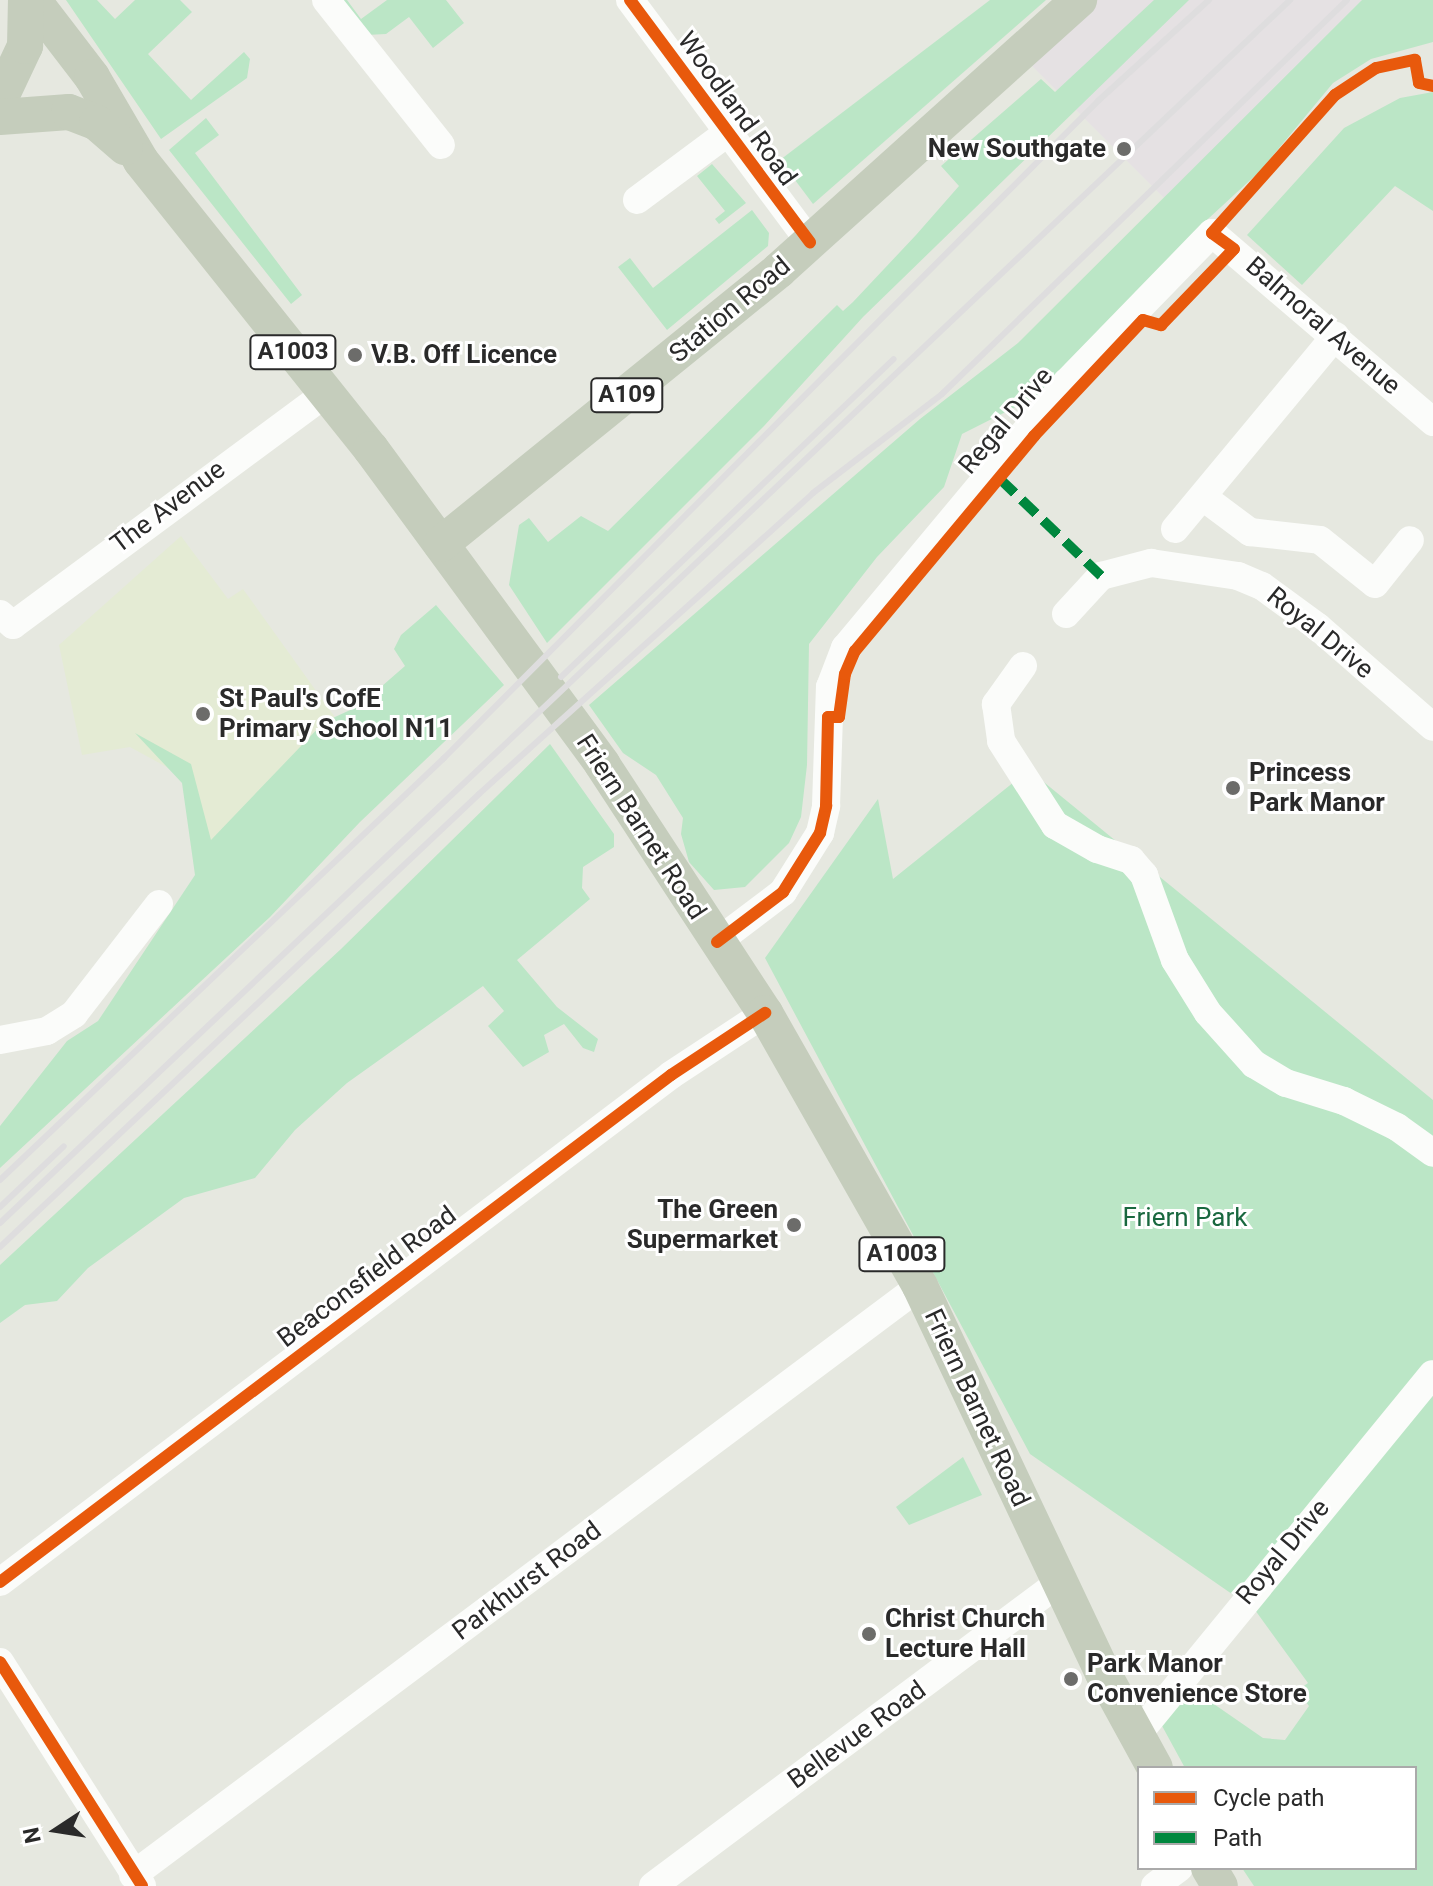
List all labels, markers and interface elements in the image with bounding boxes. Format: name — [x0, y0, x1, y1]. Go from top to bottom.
street label: Woodland Road — [671, 26, 803, 192]
place label: New Southgate — [928, 133, 1106, 165]
marker: New Southgate — [1113, 138, 1135, 160]
street label: Station Road — [663, 250, 797, 370]
street label: Balmoral Avenue — [1239, 250, 1407, 402]
road number: A1003 — [249, 332, 337, 372]
place label: V.B. Off Licence — [371, 339, 557, 371]
marker: V.B. Off Licence — [346, 346, 364, 364]
street label: Regal Drive — [952, 361, 1060, 481]
road number: A109 — [589, 375, 665, 415]
street label: The Avenue — [105, 454, 231, 560]
street label: Royal Drive — [1260, 581, 1380, 685]
place label: St Paul's CofE Primary School N11 — [219, 683, 453, 744]
marker: St Paul's CofE Primary School N11 — [194, 705, 212, 723]
street label: Friern Barnet Road — [570, 729, 712, 925]
place label: Princess Park Manor — [1249, 757, 1385, 818]
marker: Princess Park Manor — [1224, 779, 1242, 797]
place label: The Green Supermarket — [627, 1194, 778, 1256]
street label: Beaconsfield Road — [272, 1200, 462, 1354]
park label: Friern Park — [1123, 1202, 1247, 1234]
marker: The Green Supermarket — [785, 1216, 803, 1234]
road number: A1003 — [858, 1234, 946, 1274]
street label: Friern Barnet Road — [918, 1304, 1036, 1512]
street label: Royal Drive — [1230, 1493, 1336, 1611]
street label: Parkhurst Road — [447, 1515, 607, 1647]
place label: Christ Church Lecture Hall — [885, 1603, 1045, 1664]
marker: Christ Church Lecture Hall — [860, 1625, 878, 1643]
place label: Park Manor Convenience Store — [1087, 1648, 1307, 1710]
marker: Park Manor Convenience Store — [1062, 1670, 1080, 1688]
street label: Bellevue Road — [782, 1674, 932, 1796]
legend — [1137, 1766, 1417, 1870]
text: Cycle path — [1213, 1784, 1325, 1812]
north arrow — [16, 1790, 96, 1870]
text: Path — [1213, 1824, 1262, 1852]
text: N — [18, 1825, 46, 1845]

